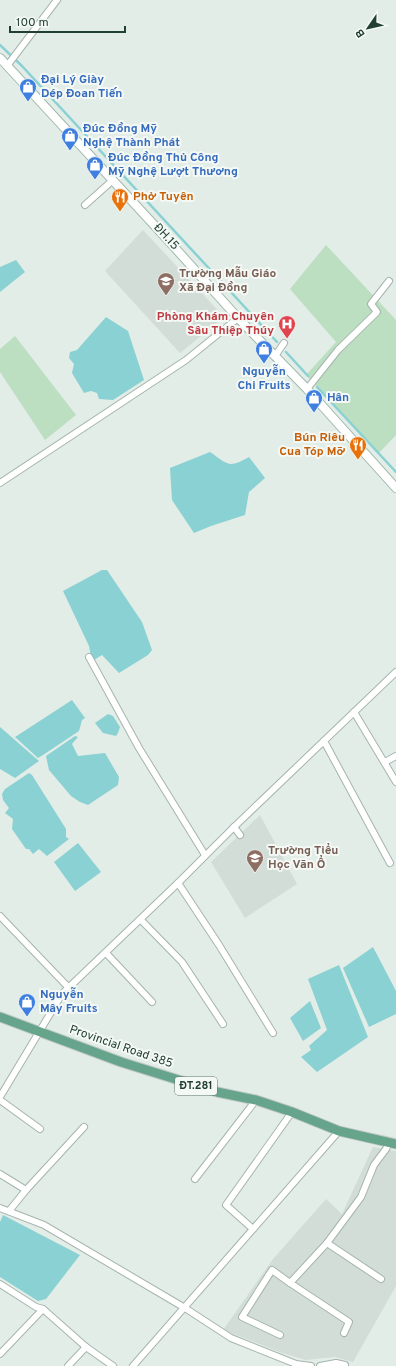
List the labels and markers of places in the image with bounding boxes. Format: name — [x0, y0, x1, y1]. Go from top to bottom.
place label: Đại Lý Giày Dép Đoan Tiến — [41, 72, 122, 102]
shop icon: Đại Lý Giày Dép Đoan Tiến — [18, 77, 38, 102]
place label: Đúc Đồng Mỹ Nghệ Thành Phát — [83, 121, 180, 151]
shop icon: Đúc Đồng Mỹ Nghệ Thành Phát — [60, 126, 80, 151]
place label: Đúc Đồng Thủ Công Mỹ Nghệ Lượt Thương — [108, 150, 238, 180]
shop icon: Đúc Đồng Thủ Công Mỹ Nghệ Lượt Thương — [85, 155, 105, 180]
restaurant icon: Phở Tuyên — [110, 187, 130, 212]
place label: Phở Tuyên — [133, 189, 194, 205]
place label: Trường Mẫu Giáo Xã Đại Đồng — [179, 266, 276, 296]
school or university icon: Trường Mẫu Giáo Xã Đại Đồng — [156, 271, 176, 296]
place label: Phòng Khám Chuyên Sâu Thiệp Thúy — [157, 309, 274, 339]
hospital icon: Phòng Khám Chuyên Sâu Thiệp Thúy — [277, 314, 297, 339]
shop icon: Nguyễn Chi Fruits — [254, 339, 274, 364]
place label: Nguyễn Chi Fruits — [237, 364, 291, 394]
shop icon: Hân — [304, 388, 324, 413]
place label: Hân — [327, 390, 349, 406]
place label: Bún Riêu Cua Tóp Mỡ — [279, 430, 345, 460]
restaurant icon: Bún Riêu Cua Tóp Mỡ — [348, 435, 368, 460]
place label: Trường Tiểu Học Văn Ổ — [268, 843, 338, 873]
school or university icon: Trường Tiểu Học Văn Ổ — [245, 848, 265, 873]
place label: Nguyễn Mây Fruits — [40, 987, 98, 1017]
shop icon: Nguyễn Mây Fruits — [17, 992, 37, 1017]

